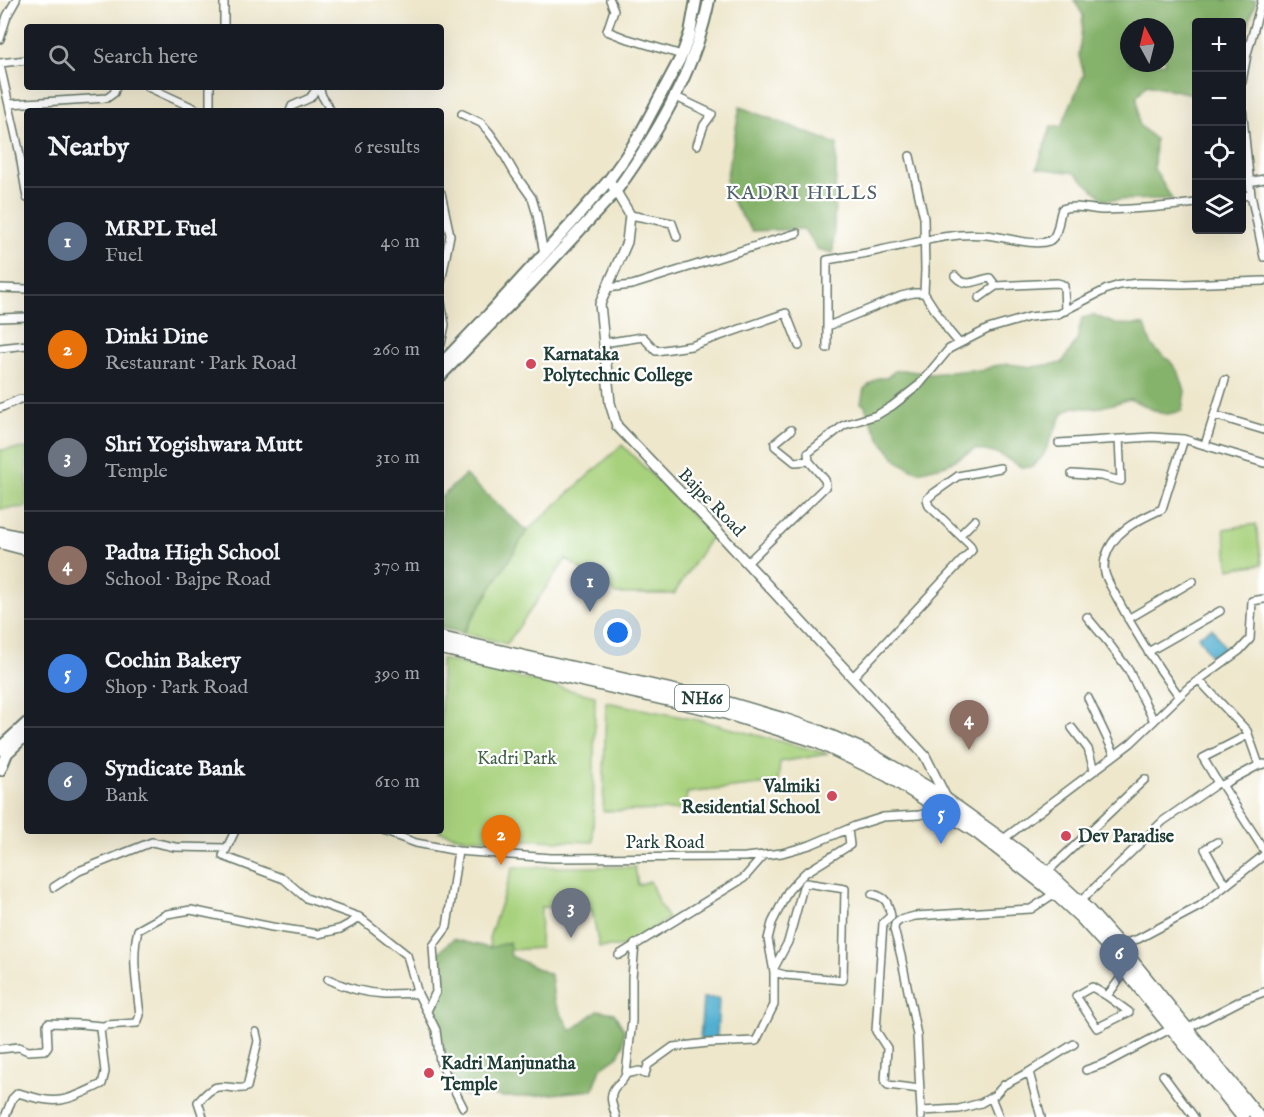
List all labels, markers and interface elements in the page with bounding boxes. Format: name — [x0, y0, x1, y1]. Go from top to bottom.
north arrow — [1120, 18, 1174, 72]
map controls — [1192, 18, 1246, 234]
button: + — [1192, 18, 1246, 72]
search box — [24, 24, 444, 90]
icon: search — [45, 41, 78, 74]
text: Search here — [93, 43, 198, 71]
button: − — [1192, 72, 1246, 126]
button: locate — [1192, 126, 1246, 180]
text: Nearby — [48, 131, 129, 164]
text: 6 results — [354, 135, 420, 160]
button: layers — [1192, 180, 1246, 234]
district label: KADRI HILLS — [726, 181, 878, 206]
text: MRPL Fuel — [105, 215, 217, 243]
text: 1 — [64, 229, 71, 254]
text: 40 m — [381, 229, 420, 254]
text: Fuel — [105, 243, 143, 268]
text: Dinki Dine — [105, 323, 208, 351]
text: 2 — [63, 337, 72, 362]
text: 260 m — [373, 337, 420, 362]
place label: Karnataka Polytechnic College — [543, 344, 693, 388]
text: Restaurant · Park Road — [105, 351, 296, 376]
marker: Karnataka Polytechnic College — [524, 357, 538, 371]
text: Shri Yogishwara Mutt — [105, 431, 302, 459]
text: 3 — [64, 445, 71, 470]
text: 310 m — [376, 445, 420, 470]
text: Temple — [105, 459, 168, 484]
street label: Bajpe Road — [673, 464, 750, 542]
text: Padua High School — [105, 539, 280, 567]
text: 4 — [63, 553, 72, 578]
text: 370 m — [374, 553, 420, 578]
pin: 1 — [570, 562, 610, 612]
text: School · Bajpe Road — [105, 567, 271, 592]
your location — [603, 618, 632, 647]
text: Cochin Bakery — [105, 647, 241, 675]
text: 5 — [64, 661, 71, 686]
text: 390 m — [374, 661, 420, 686]
text: Shop · Park Road — [105, 675, 248, 700]
road number: NH66 — [675, 685, 729, 711]
pin: 4 — [950, 700, 988, 750]
park label: Kadri Park — [477, 748, 557, 771]
text: Syndicate Bank — [105, 755, 245, 783]
text: 6 — [63, 769, 72, 794]
text: 610 m — [375, 769, 420, 794]
place label: Valmiki Residential School — [681, 776, 821, 820]
text: Bank — [105, 783, 148, 808]
marker: Valmiki Residential School — [825, 789, 839, 803]
pin: 5 — [922, 794, 960, 844]
pin: 2 — [482, 816, 520, 865]
place label: Dev Paradise — [1078, 826, 1175, 849]
marker: Dev Paradise — [1059, 829, 1073, 843]
street label: Park Road — [626, 832, 705, 855]
pin: 3 — [552, 888, 590, 938]
pin: 6 — [1100, 934, 1138, 984]
place label: Kadri Manjunatha Temple — [440, 1053, 577, 1097]
marker: Kadri Manjunatha Temple — [422, 1066, 436, 1080]

